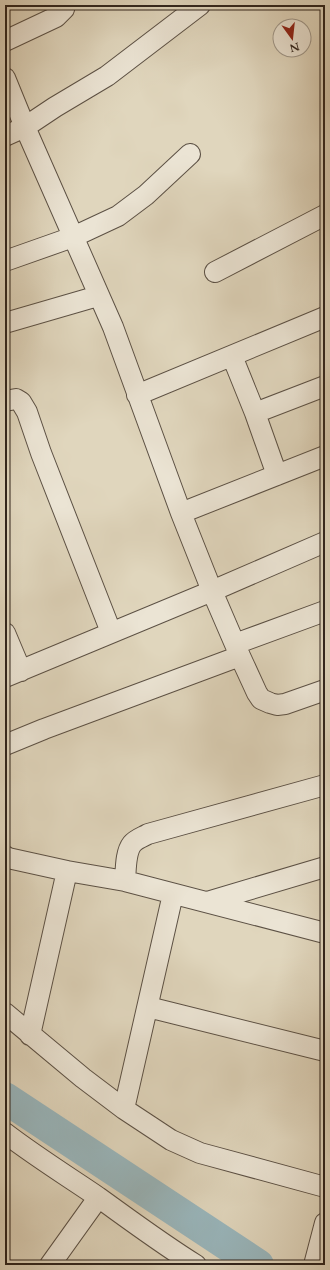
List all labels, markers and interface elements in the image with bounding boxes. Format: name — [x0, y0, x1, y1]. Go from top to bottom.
north arrow — [272, 18, 312, 58]
text: N — [287, 39, 301, 56]

